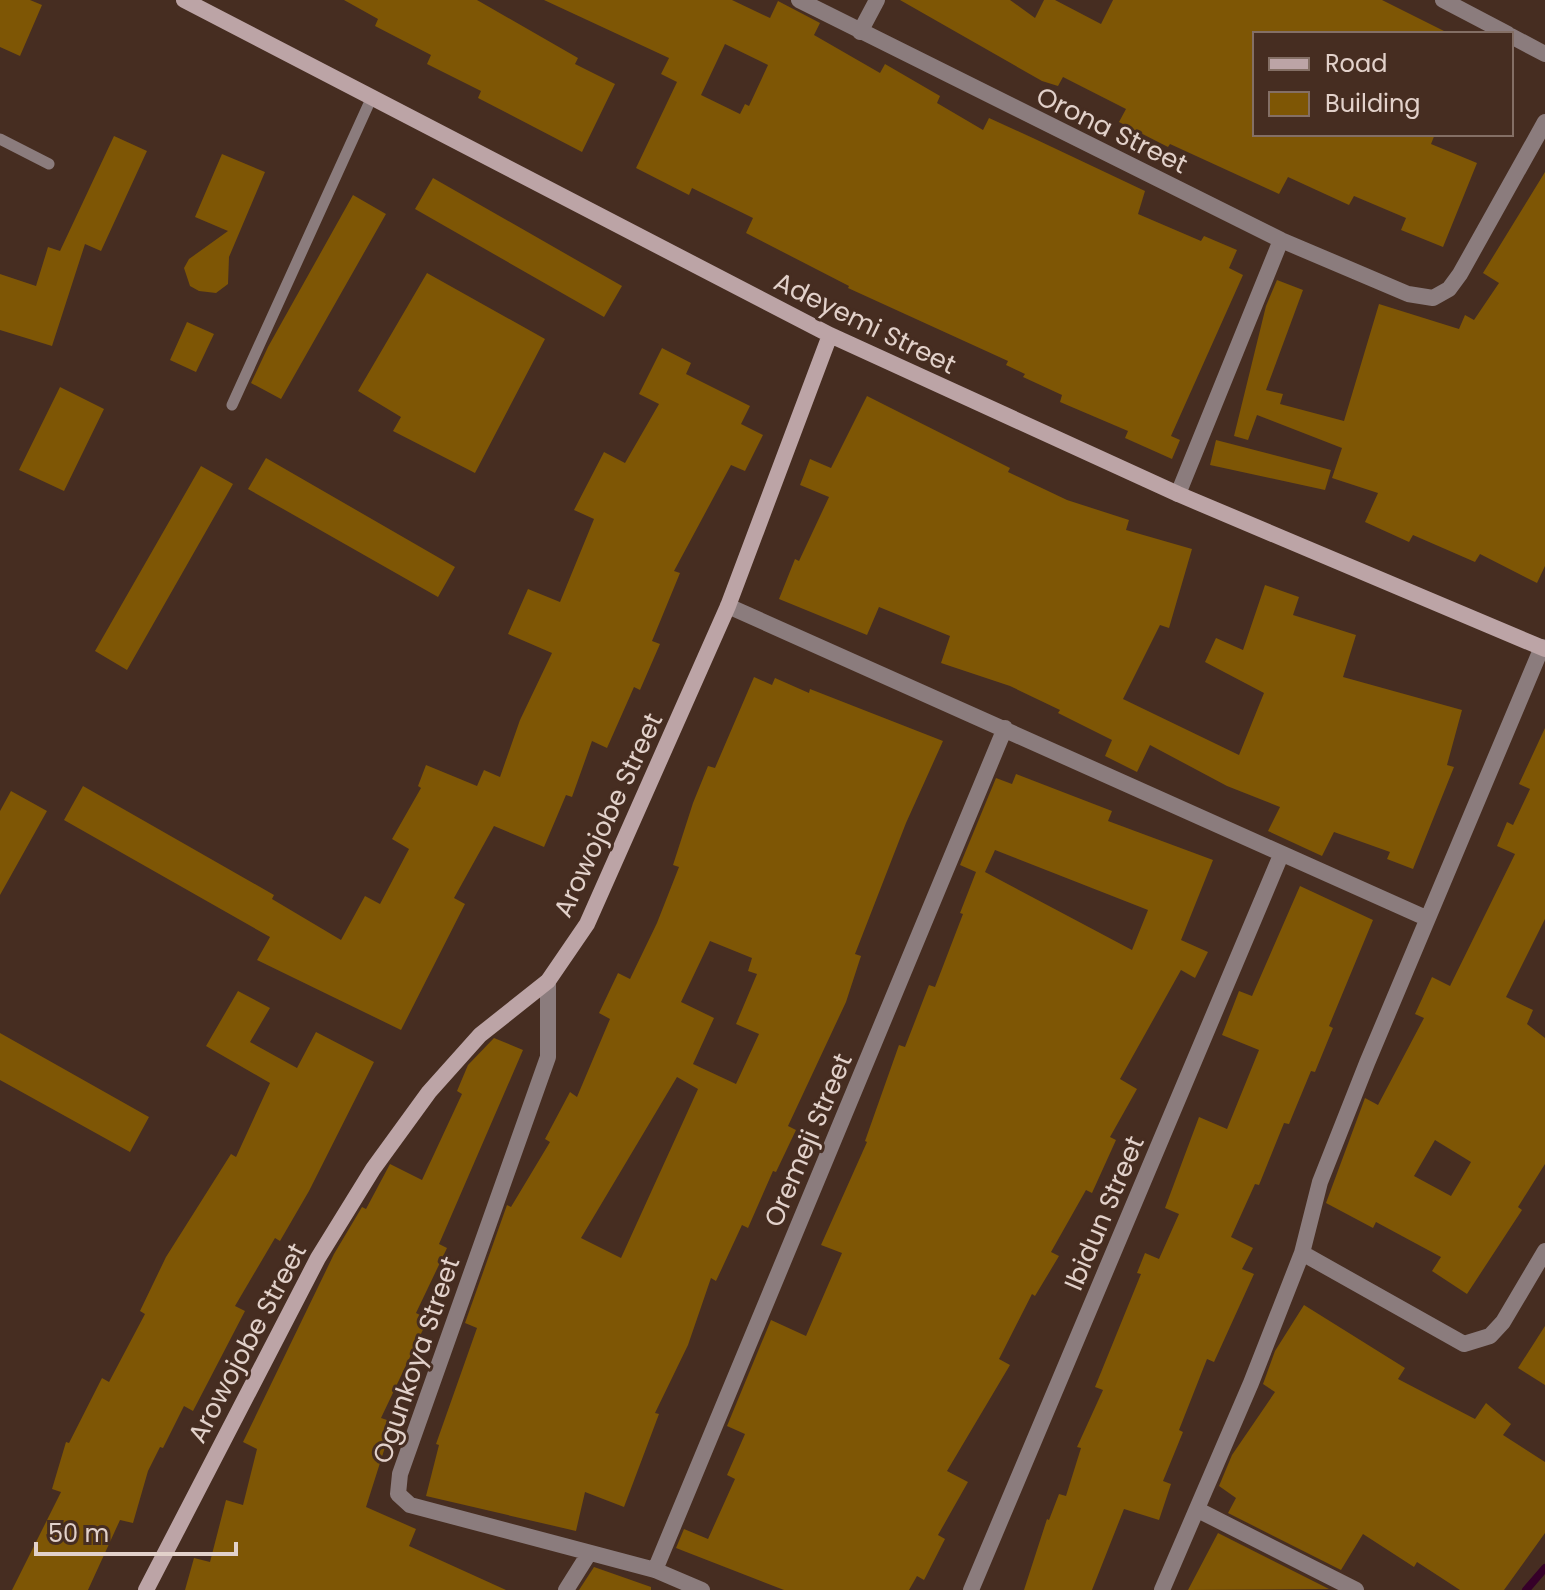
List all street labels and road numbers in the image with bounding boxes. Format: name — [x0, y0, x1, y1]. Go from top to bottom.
street label: Orona Street — [1030, 78, 1194, 182]
street label: Adeyemi Street — [768, 263, 962, 383]
street label: Arowojobe Street — [545, 707, 671, 923]
street label: Oremeji Street — [755, 1048, 861, 1232]
street label: Ibidun Street — [1055, 1130, 1153, 1296]
street label: Arowojobe Street — [179, 1237, 315, 1449]
street label: Ogunkoya Street — [364, 1252, 468, 1468]

